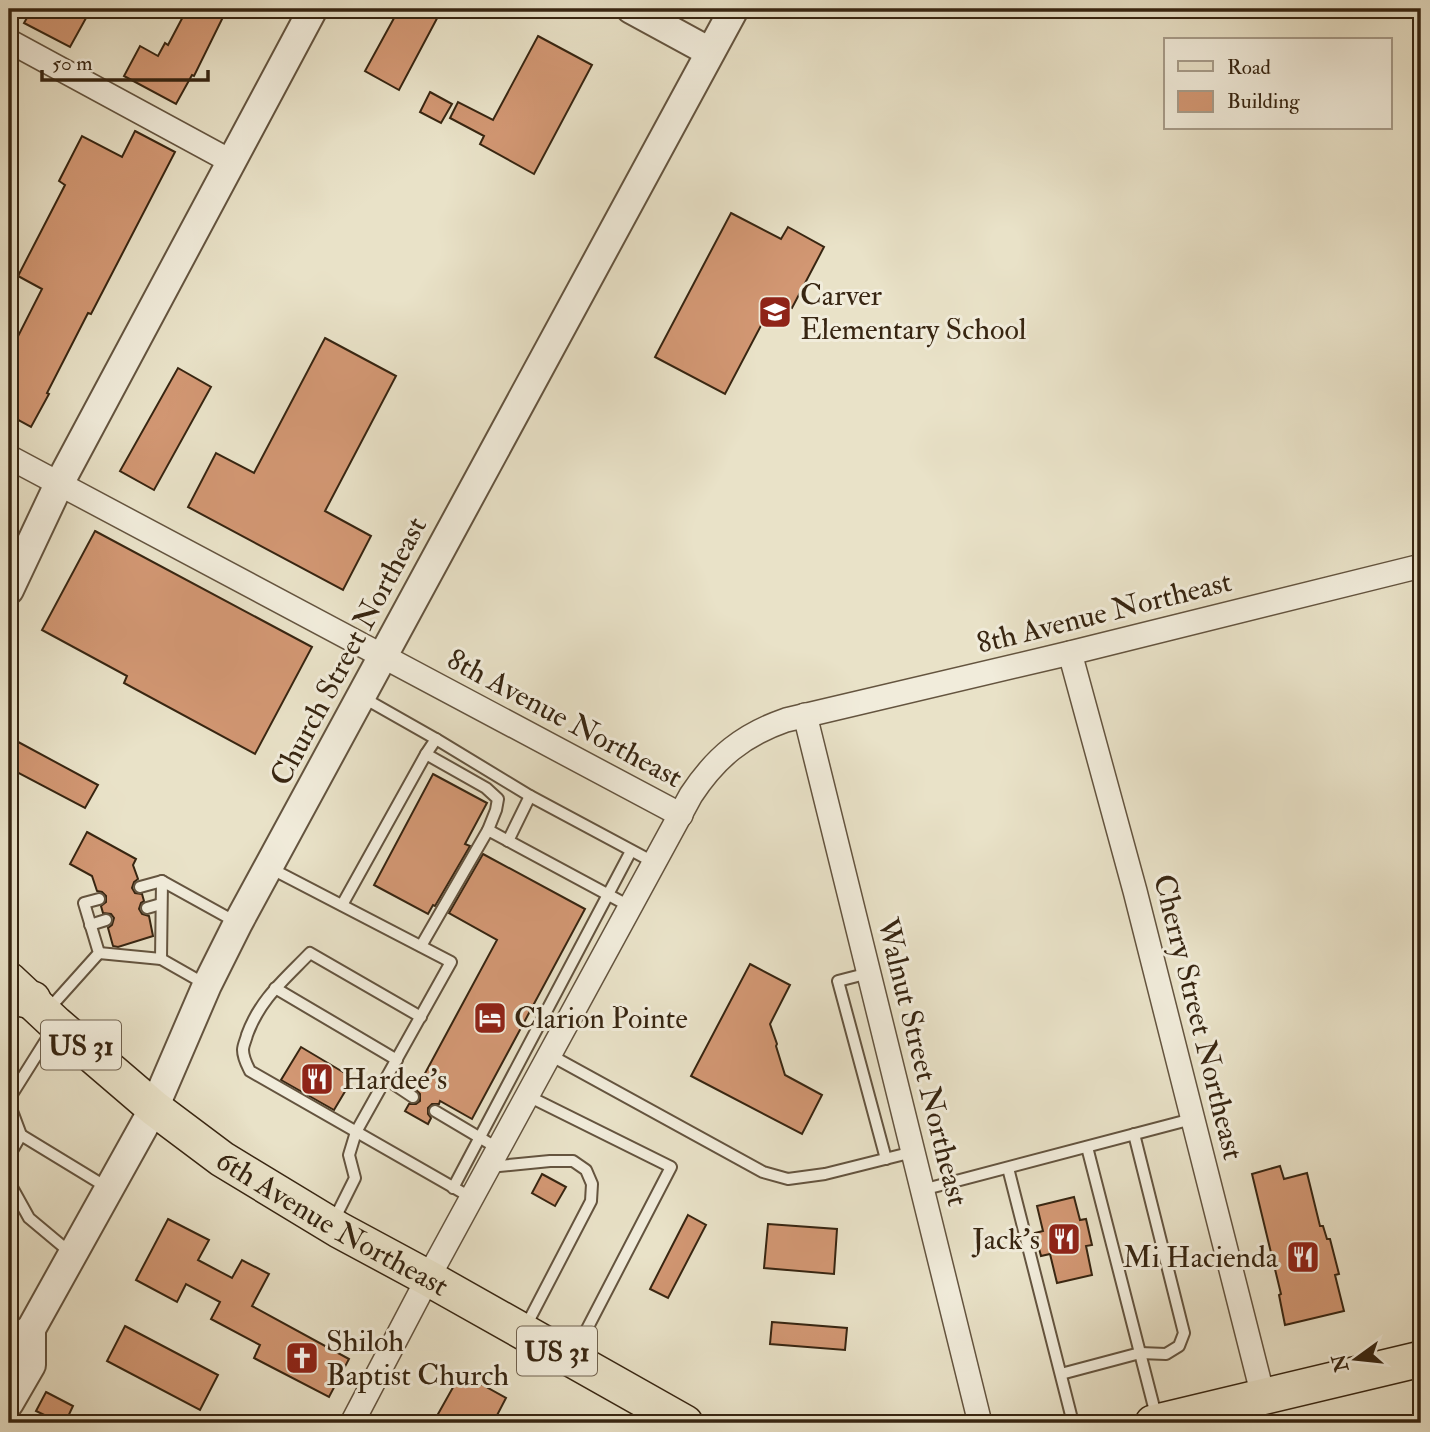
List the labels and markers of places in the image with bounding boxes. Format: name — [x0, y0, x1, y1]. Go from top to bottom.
place label: Carver Elementary School — [800, 277, 1027, 348]
school or university icon: Carver Elementary School — [756, 293, 794, 331]
hotel icon: Clarion Pointe — [471, 999, 509, 1037]
place label: Clarion Pointe — [514, 1000, 688, 1037]
restaurant icon: Hardee's — [298, 1060, 336, 1098]
place label: Hardee's — [342, 1061, 447, 1098]
restaurant icon: Jack's — [1045, 1220, 1083, 1258]
place label: Jack's — [971, 1221, 1040, 1258]
restaurant icon: Mi Hacienda — [1284, 1238, 1322, 1276]
place label: Mi Hacienda — [1123, 1239, 1279, 1276]
place label: Shiloh Baptist Church — [326, 1323, 509, 1394]
church icon: Shiloh Baptist Church — [283, 1339, 321, 1377]

